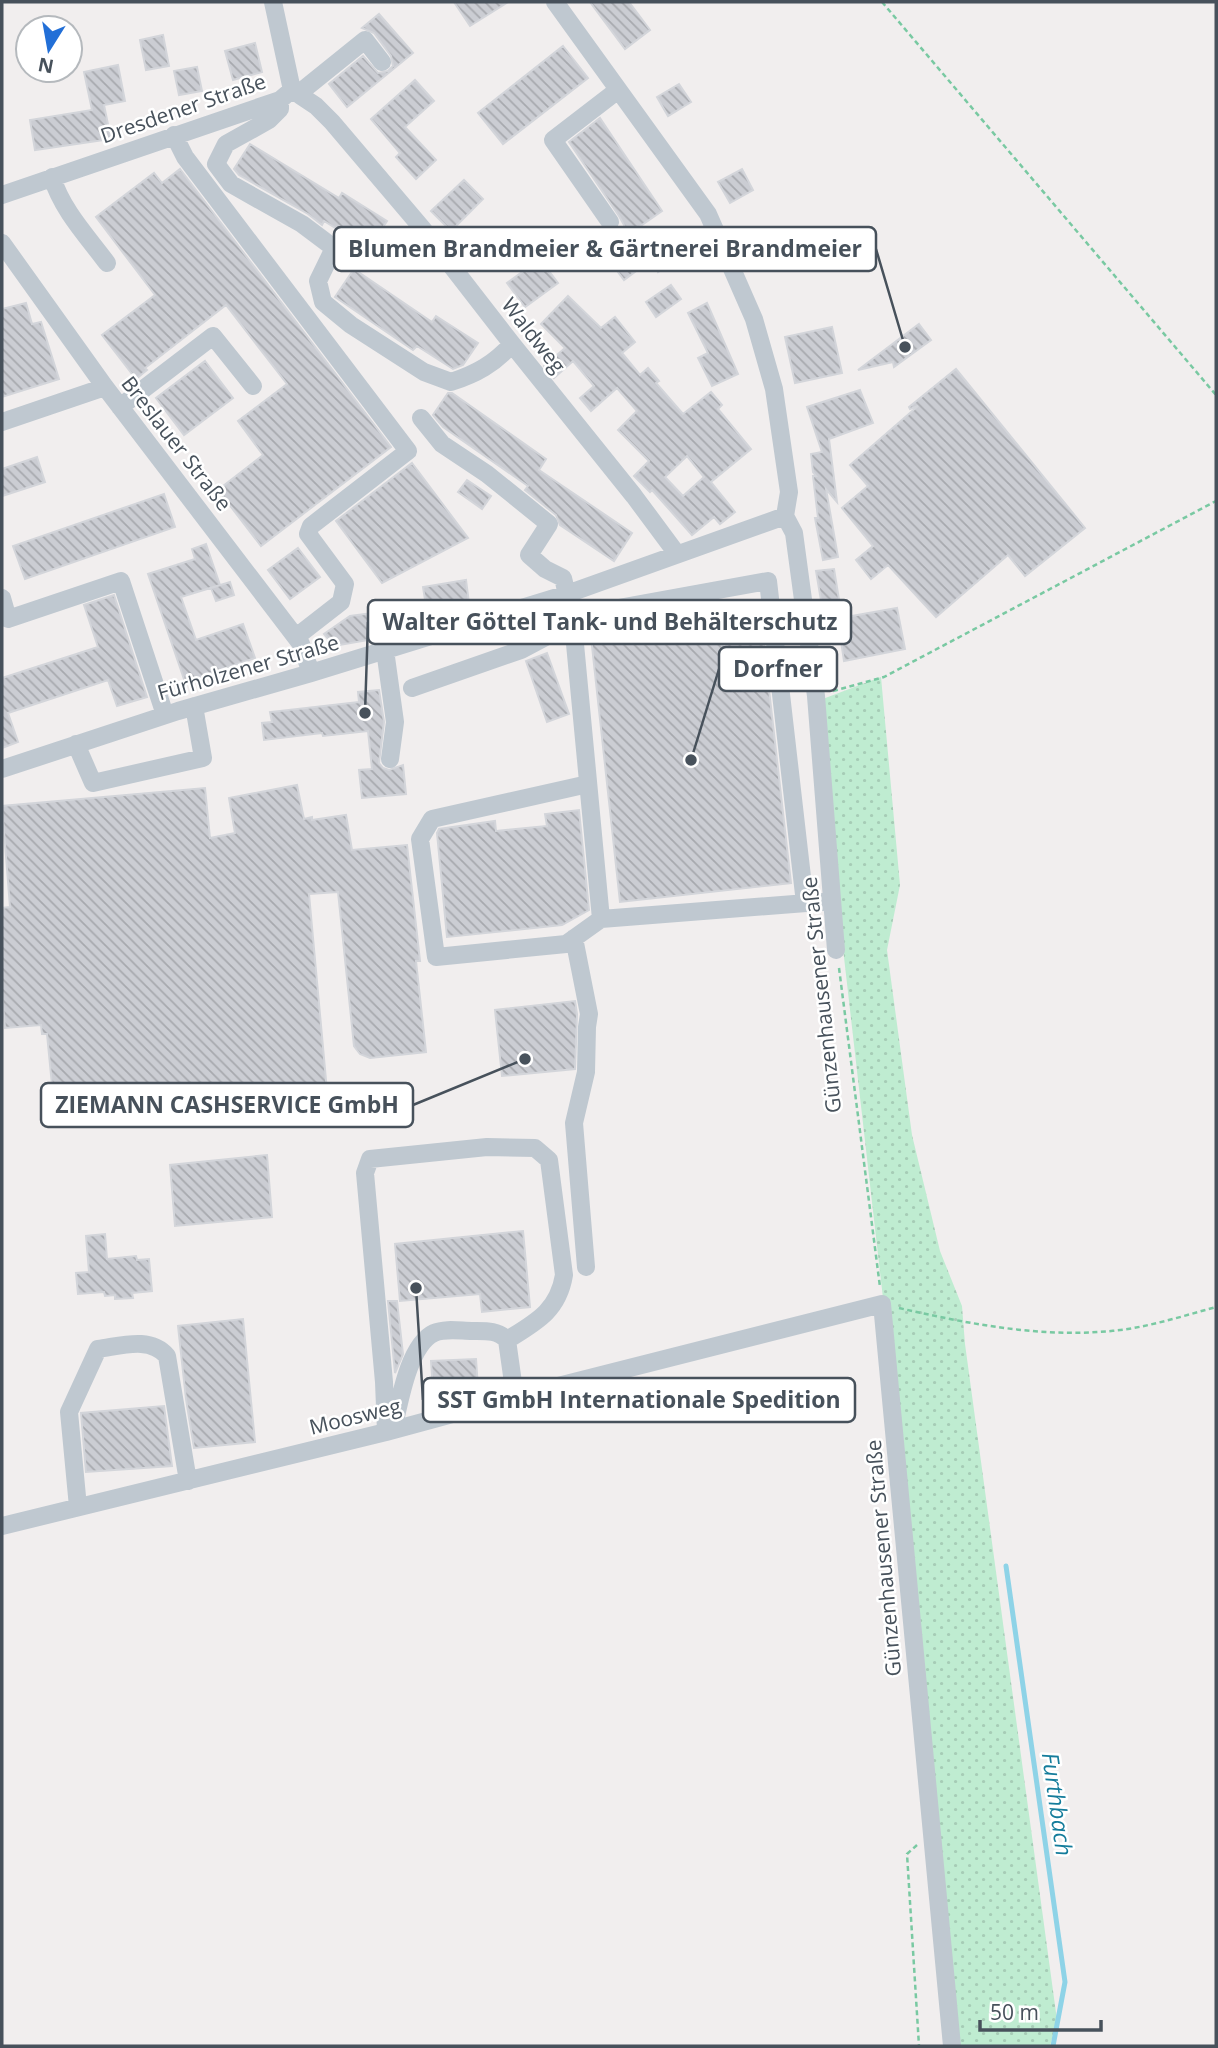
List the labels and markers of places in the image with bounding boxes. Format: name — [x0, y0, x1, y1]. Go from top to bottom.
callout: Blumen Brandmeier & Gärtnerei Brandmeier — [334, 227, 876, 271]
callout: Walter Göttel Tank- und Behälterschutz — [368, 600, 851, 644]
callout: Dorfner — [719, 647, 837, 691]
callout: ZIEMANN CASHSERVICE GmbH — [41, 1083, 413, 1127]
callout: SST GmbH Internationale Spedition — [423, 1378, 855, 1422]

